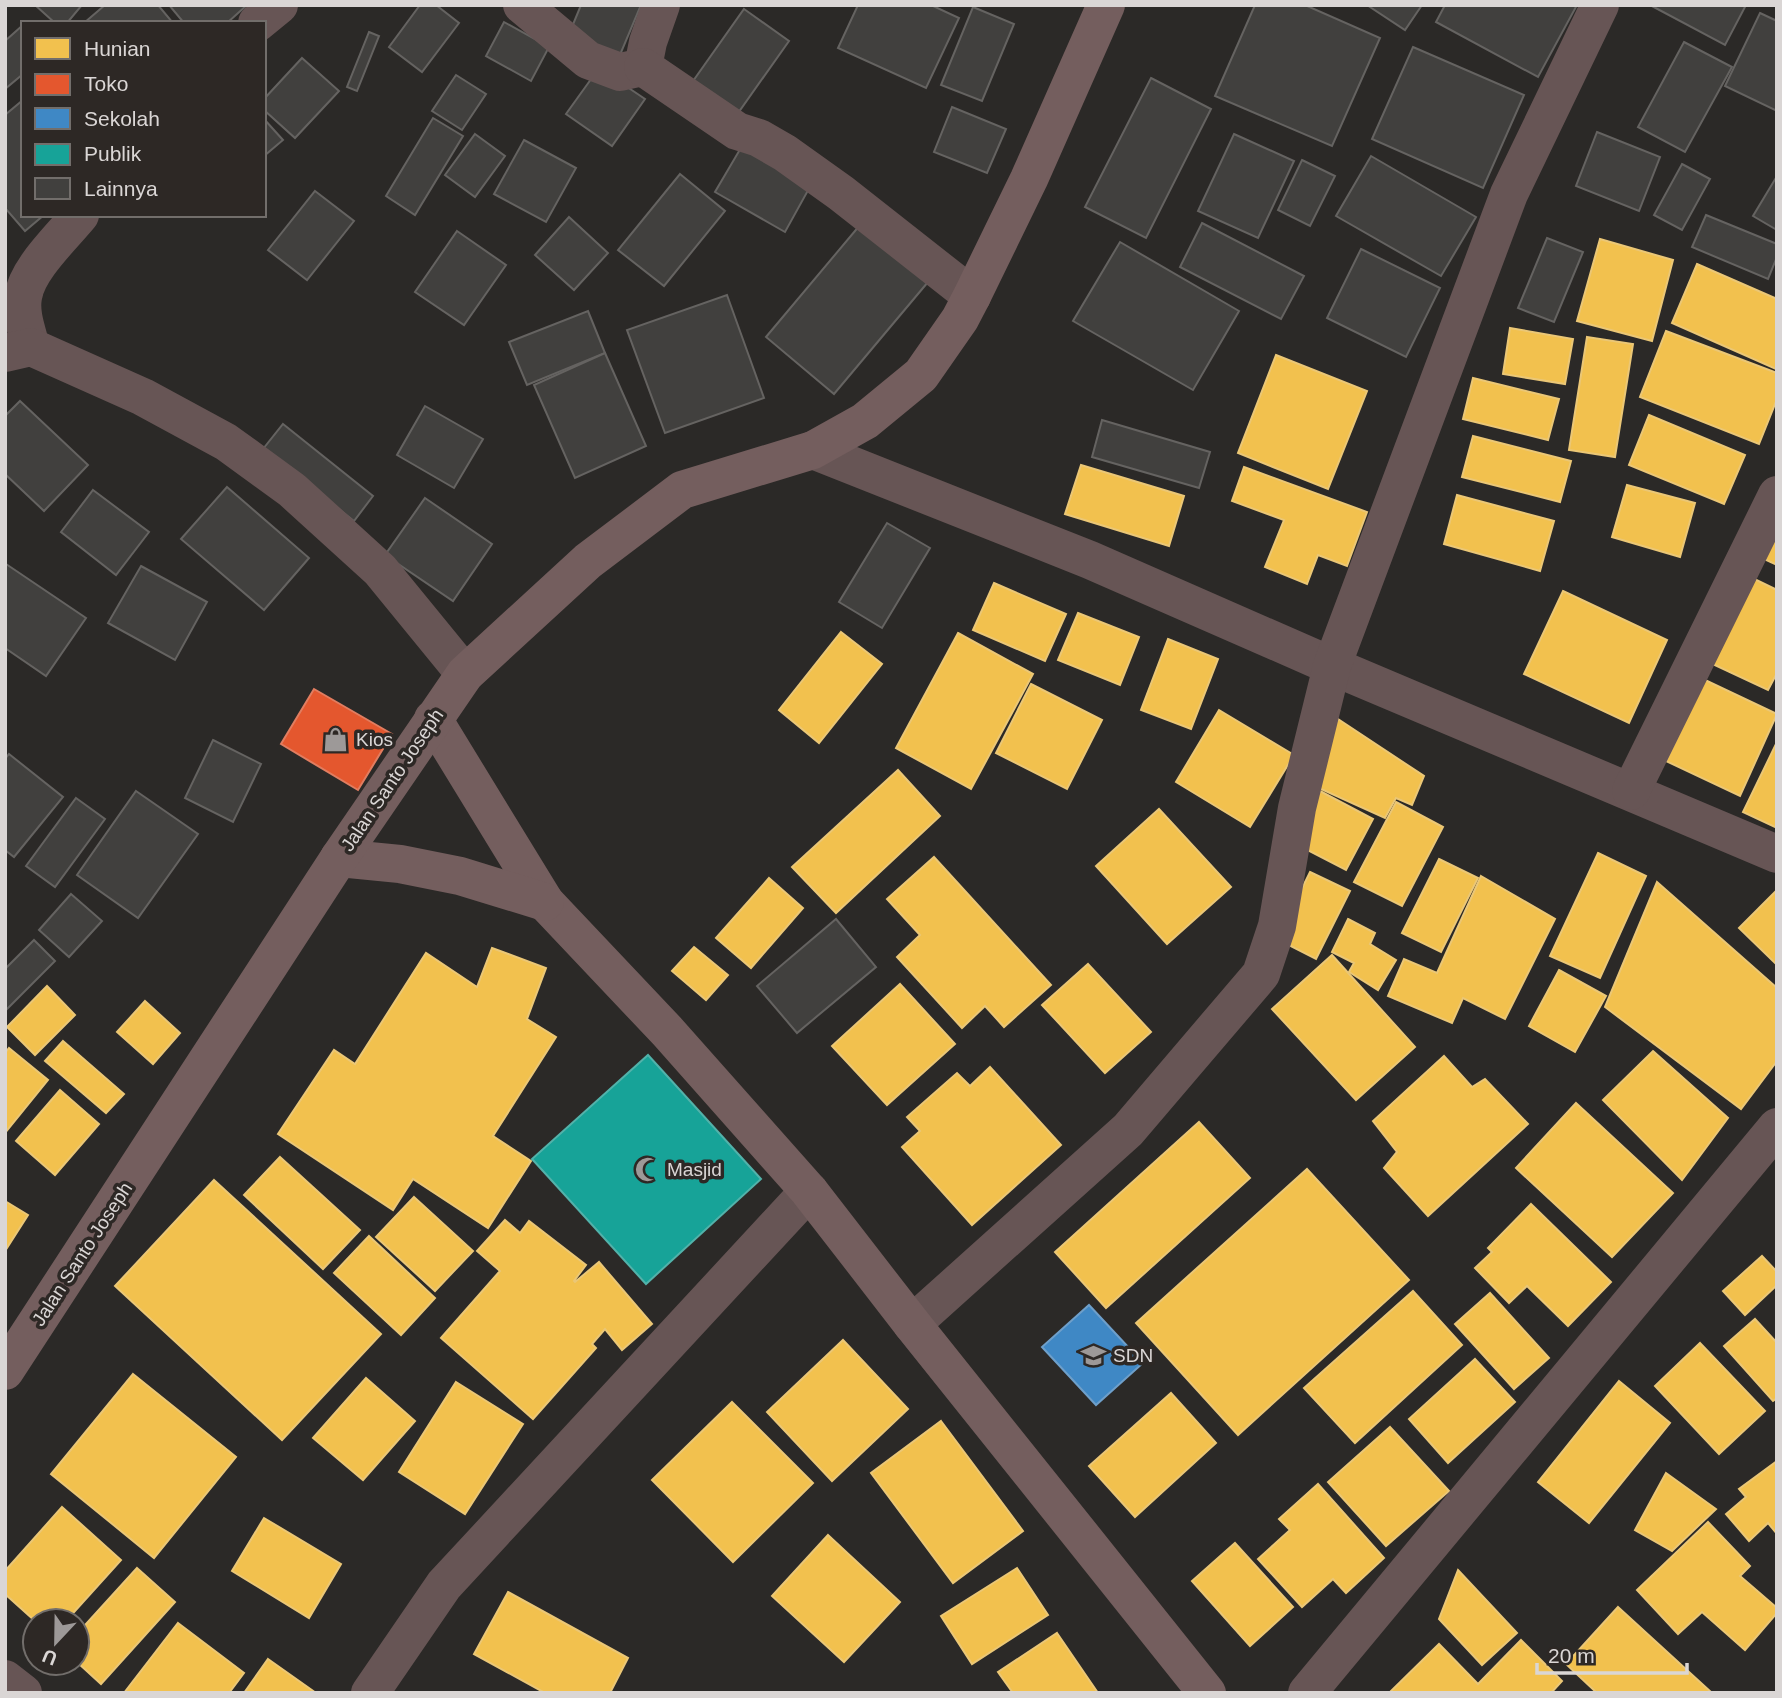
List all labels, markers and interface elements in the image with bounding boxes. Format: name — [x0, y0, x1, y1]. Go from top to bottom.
legend — [21, 21, 266, 217]
text: Hunian — [84, 37, 151, 60]
text: Toko — [84, 72, 128, 95]
text: Sekolah — [84, 107, 160, 130]
text: Publik — [84, 142, 142, 165]
text: Lainnya — [84, 177, 158, 200]
street label: Jalan Santo Joseph — [337, 705, 447, 855]
shop icon: Kios — [322, 725, 350, 753]
place label: Kios — [356, 729, 393, 750]
mosque icon: Masjid — [633, 1155, 661, 1183]
place label: Masjid — [667, 1159, 722, 1180]
street label: Jalan Santo Joseph — [28, 1178, 136, 1330]
school or university icon: SDN — [1079, 1341, 1107, 1369]
place label: SDN — [1113, 1345, 1153, 1366]
north arrow — [21, 1607, 91, 1677]
scale bar — [1537, 1632, 1688, 1676]
text: 20 m — [1548, 1644, 1595, 1667]
text: U — [40, 1645, 60, 1670]

